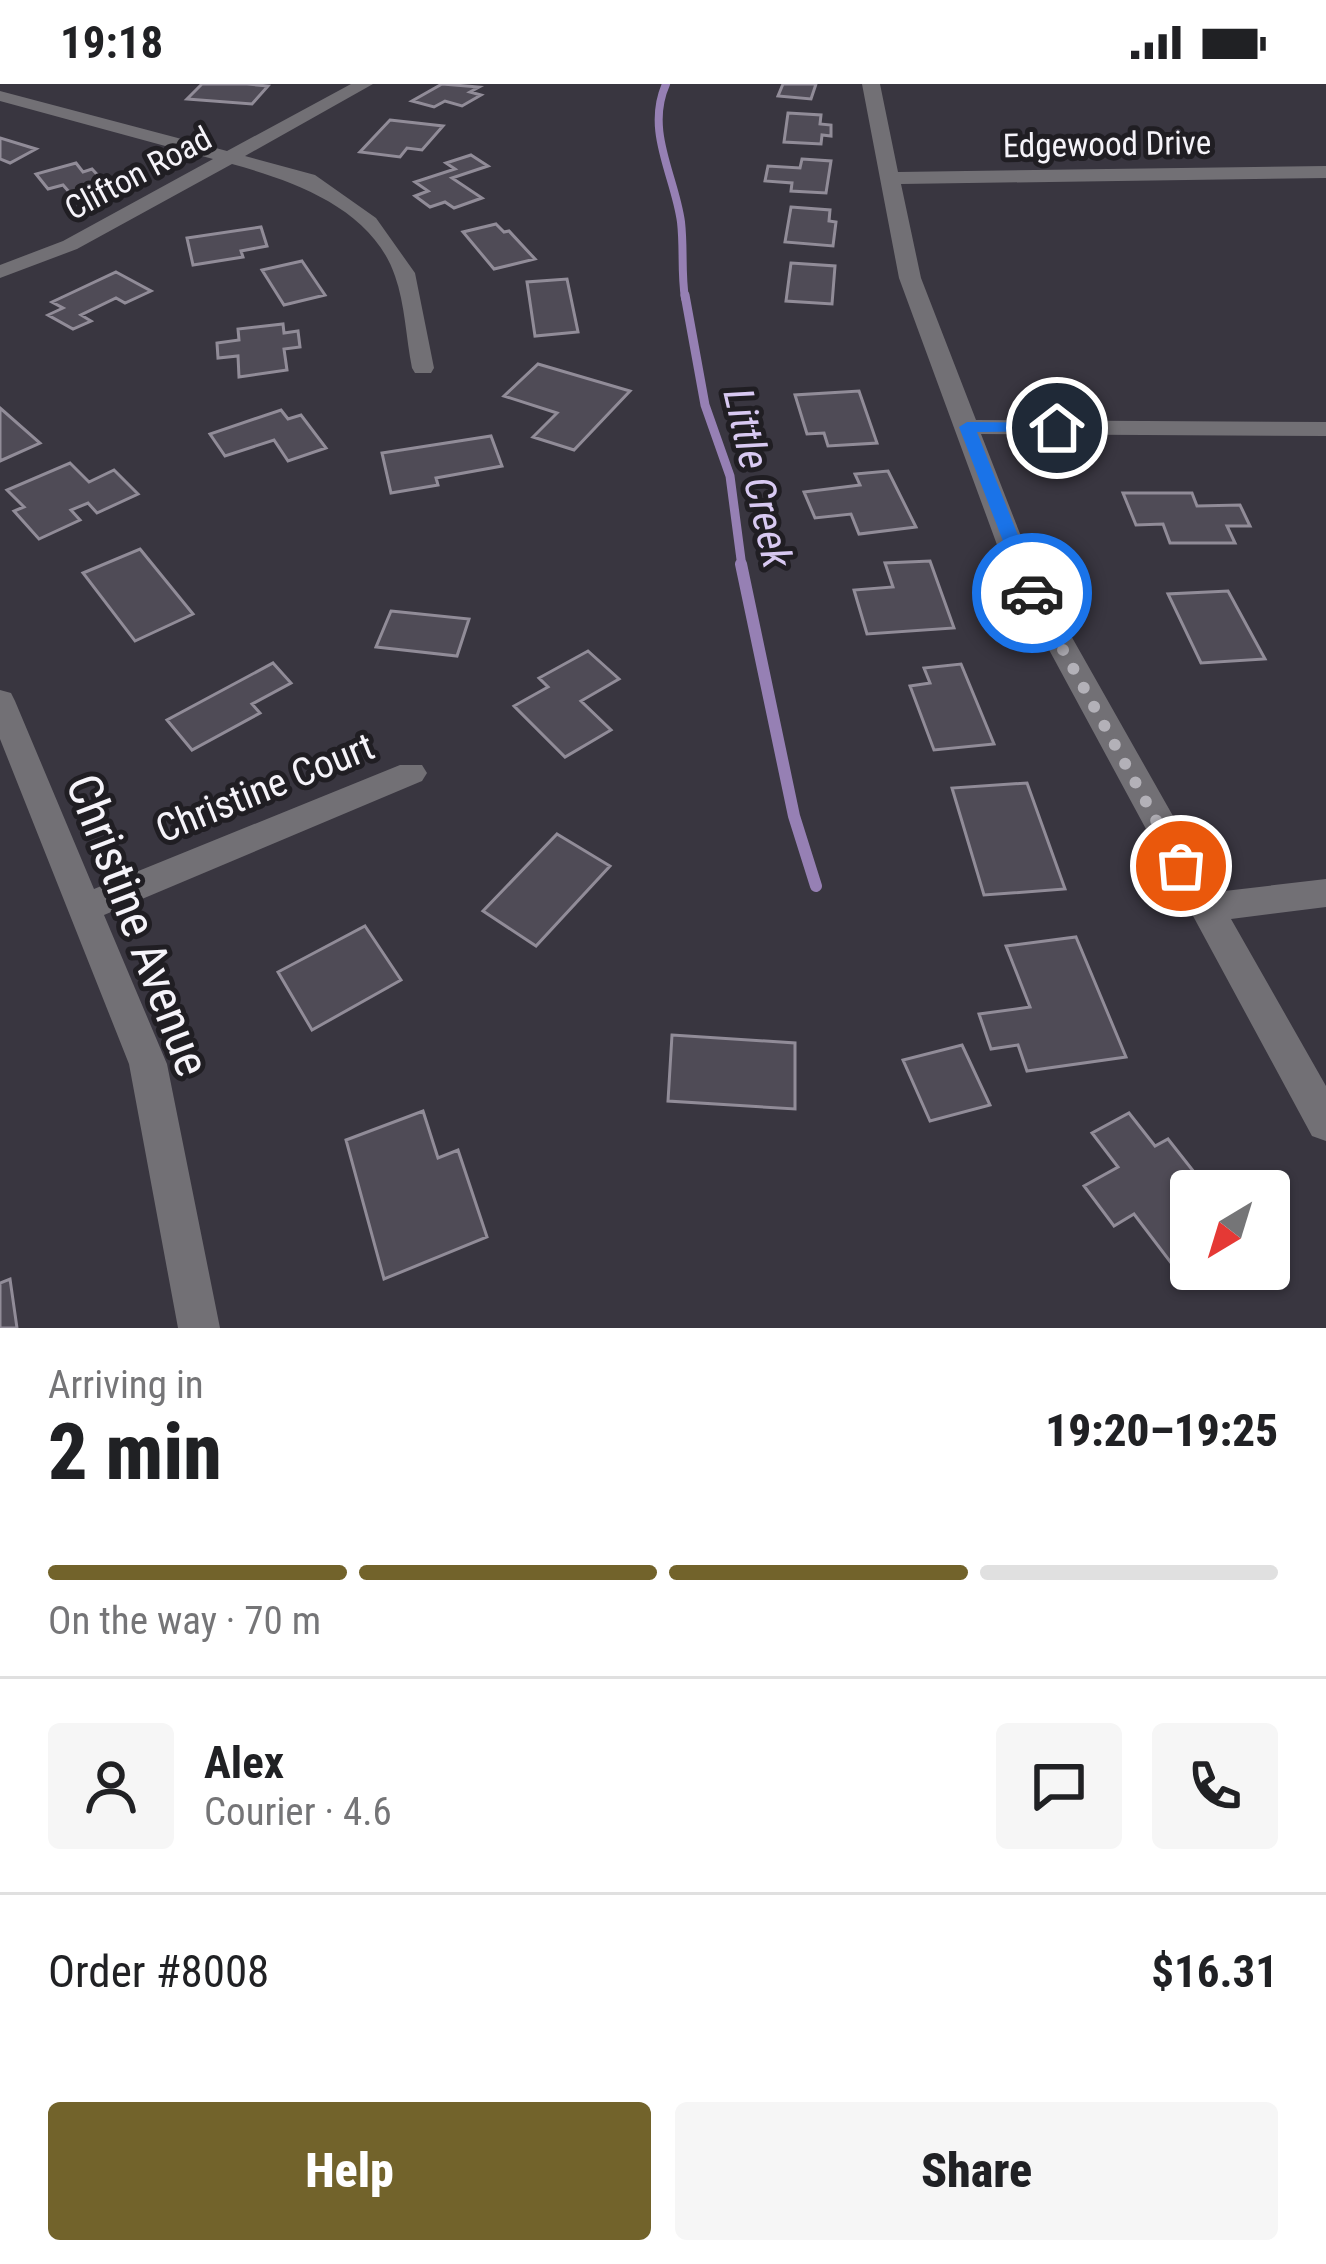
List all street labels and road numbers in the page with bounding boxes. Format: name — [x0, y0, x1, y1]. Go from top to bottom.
street label: Clifton Road — [58, 118, 218, 228]
street label: Edgewood Drive — [1002, 123, 1212, 165]
street label: Christine Court — [149, 723, 381, 853]
street label: Christine Avenue — [54, 766, 222, 1084]

